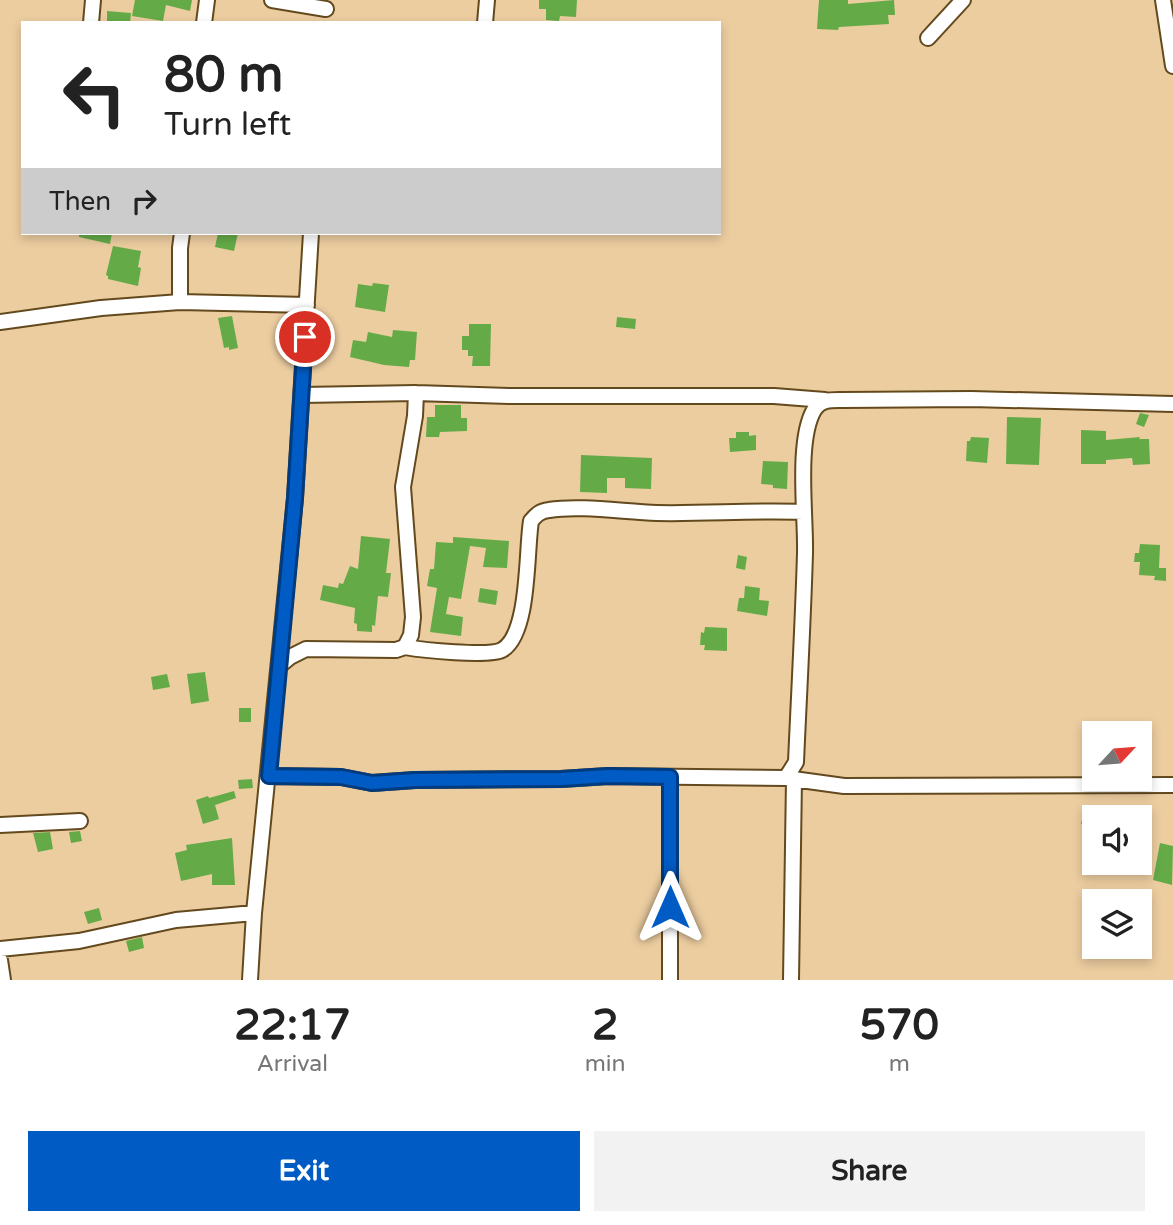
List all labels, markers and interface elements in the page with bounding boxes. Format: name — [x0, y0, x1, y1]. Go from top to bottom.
text: 80 m — [164, 46, 283, 105]
icon: left — [49, 49, 140, 140]
text: Turn left — [164, 106, 291, 144]
icon: right — [125, 182, 163, 220]
text: Then — [49, 186, 111, 217]
pin — [275, 307, 335, 367]
icon: arrive — [286, 318, 324, 356]
north arrow — [1082, 721, 1152, 791]
map controls — [1082, 721, 1152, 959]
button: sound — [1082, 805, 1152, 875]
position arrow — [633, 870, 707, 944]
button: layers — [1082, 889, 1152, 959]
text: 22:17 — [234, 1000, 351, 1051]
text: 2 — [592, 1000, 618, 1051]
text: 570 — [860, 1000, 939, 1051]
text: Arrival — [257, 1050, 328, 1078]
text: min — [585, 1050, 626, 1078]
text: m — [889, 1050, 910, 1078]
button: Exit — [28, 1131, 580, 1211]
button: Share — [594, 1131, 1145, 1211]

